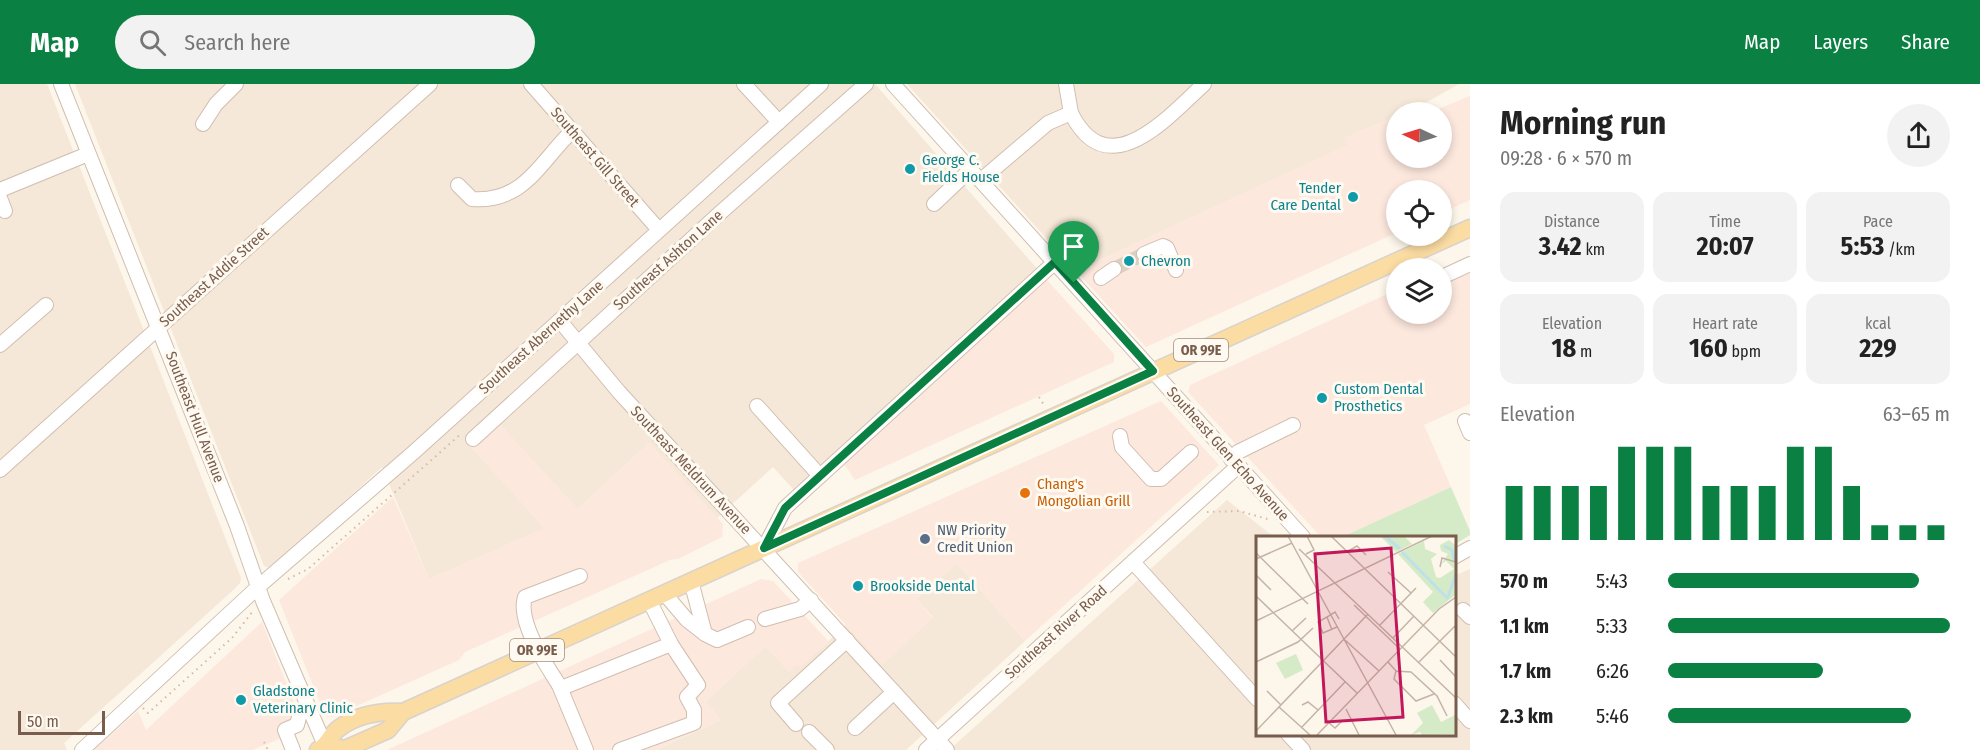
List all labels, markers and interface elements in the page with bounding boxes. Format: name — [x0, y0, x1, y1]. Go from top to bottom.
search box — [115, 15, 535, 69]
text: Map — [30, 26, 79, 59]
icon: search — [136, 26, 169, 59]
text: Search here — [184, 29, 290, 56]
text: Map — [1744, 29, 1780, 55]
text: Layers — [1813, 29, 1868, 55]
text: Share — [1901, 29, 1950, 55]
north arrow — [1386, 102, 1452, 168]
map controls — [1386, 102, 1452, 324]
text: Morning run — [1500, 103, 1666, 143]
street label: Southeast Gill Street — [547, 104, 643, 211]
button: share — [1887, 104, 1950, 167]
text: 09:28 · 6 × 570 m — [1500, 146, 1632, 170]
place label: George C. Fields House — [922, 151, 1000, 186]
marker: George C. Fields House — [903, 162, 917, 176]
place label: Tender Care Dental — [1270, 179, 1342, 214]
button: locate — [1386, 180, 1452, 246]
marker: Tender Care Dental — [1346, 190, 1360, 204]
street label: Southeast Ashton Lane — [610, 206, 726, 314]
text: Distance — [1544, 212, 1600, 231]
text: Time — [1709, 212, 1741, 231]
text: Pace — [1863, 212, 1893, 231]
pin — [1048, 221, 1099, 283]
street label: Southeast Addie Street — [156, 223, 272, 331]
icon: arrive — [1057, 230, 1090, 263]
text: 3.42 — [1539, 231, 1582, 262]
text: 20:07 — [1697, 231, 1754, 262]
text: 5:53 — [1841, 231, 1884, 262]
text: km — [1582, 240, 1605, 259]
text: /km — [1884, 240, 1915, 259]
place label: Chevron — [1141, 252, 1191, 270]
marker: Chevron — [1122, 254, 1136, 268]
button: layers — [1386, 258, 1452, 324]
street label: Southeast Abernethy Lane — [475, 276, 607, 398]
text: Elevation — [1542, 314, 1602, 333]
text: Heart rate — [1692, 314, 1758, 333]
text: kcal — [1865, 314, 1891, 333]
text: 18 — [1552, 333, 1576, 364]
text: 160 — [1689, 333, 1728, 364]
text: 229 — [1859, 333, 1897, 364]
road number: OR 99E — [1174, 339, 1228, 361]
text: m — [1576, 342, 1592, 361]
text: bpm — [1728, 342, 1761, 361]
street label: Southeast Hull Avenue — [162, 349, 228, 485]
place label: Custom Dental Prosthetics — [1334, 380, 1423, 415]
street label: Southeast Glen Echo Avenue — [1163, 383, 1293, 525]
marker: Custom Dental Prosthetics — [1315, 391, 1329, 405]
street label: Southeast Meldrum Avenue — [627, 402, 755, 538]
text: Elevation — [1500, 402, 1575, 426]
text: 63–65 m — [1883, 402, 1950, 426]
place label: Chang's Mongolian Grill — [1037, 475, 1130, 510]
marker: Chang's Mongolian Grill — [1018, 486, 1032, 500]
place label: NW Priority Credit Union — [937, 521, 1013, 556]
marker: NW Priority Credit Union — [918, 532, 932, 546]
inset map — [1256, 536, 1455, 735]
text: 570 m — [1500, 569, 1548, 593]
text: 5:43 — [1596, 569, 1628, 593]
place label: Brookside Dental — [870, 577, 975, 595]
marker: Brookside Dental — [851, 579, 865, 593]
street label: Southeast River Road — [1001, 581, 1111, 683]
text: 1.1 km — [1500, 614, 1549, 638]
text: 5:33 — [1596, 614, 1628, 638]
road number: OR 99E — [510, 639, 564, 661]
text: 1.7 km — [1500, 659, 1551, 683]
text: 6:26 — [1596, 659, 1629, 683]
place label: Gladstone Veterinary Clinic — [253, 682, 353, 717]
marker: Gladstone Veterinary Clinic — [234, 693, 248, 707]
text: 2.3 km — [1500, 704, 1553, 728]
text: 5:46 — [1596, 704, 1629, 728]
scale bar — [18, 708, 105, 736]
text: 50 m — [27, 712, 59, 731]

